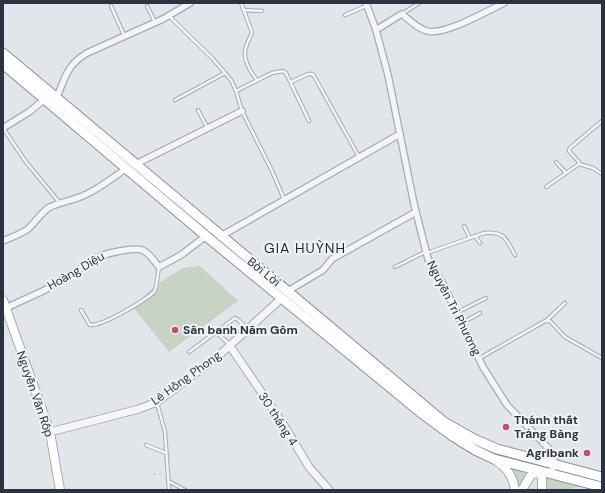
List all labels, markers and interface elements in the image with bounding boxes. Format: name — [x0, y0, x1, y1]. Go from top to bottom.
district label: GIA HUỲNH — [264, 239, 346, 257]
street label: Hoàng Diệu — [45, 248, 108, 294]
street label: Bời Lời — [244, 254, 284, 290]
street label: Nguyễn Tri Phương — [423, 258, 485, 359]
place label: Sân banh Năm Gôm — [183, 322, 298, 338]
marker: Sân banh Năm Gôm — [170, 325, 180, 335]
street label: Lê Hồng Phong — [148, 347, 224, 409]
street label: Nguyễn Văn Rốp — [13, 349, 57, 439]
street label: 30 tháng 4 — [255, 389, 301, 449]
place label: Thánh thất Trảng Bàng — [514, 412, 579, 442]
marker: Thánh thất Trảng Bàng — [501, 422, 511, 432]
place label: Agribank — [526, 445, 579, 461]
marker: Agribank — [582, 448, 592, 458]

